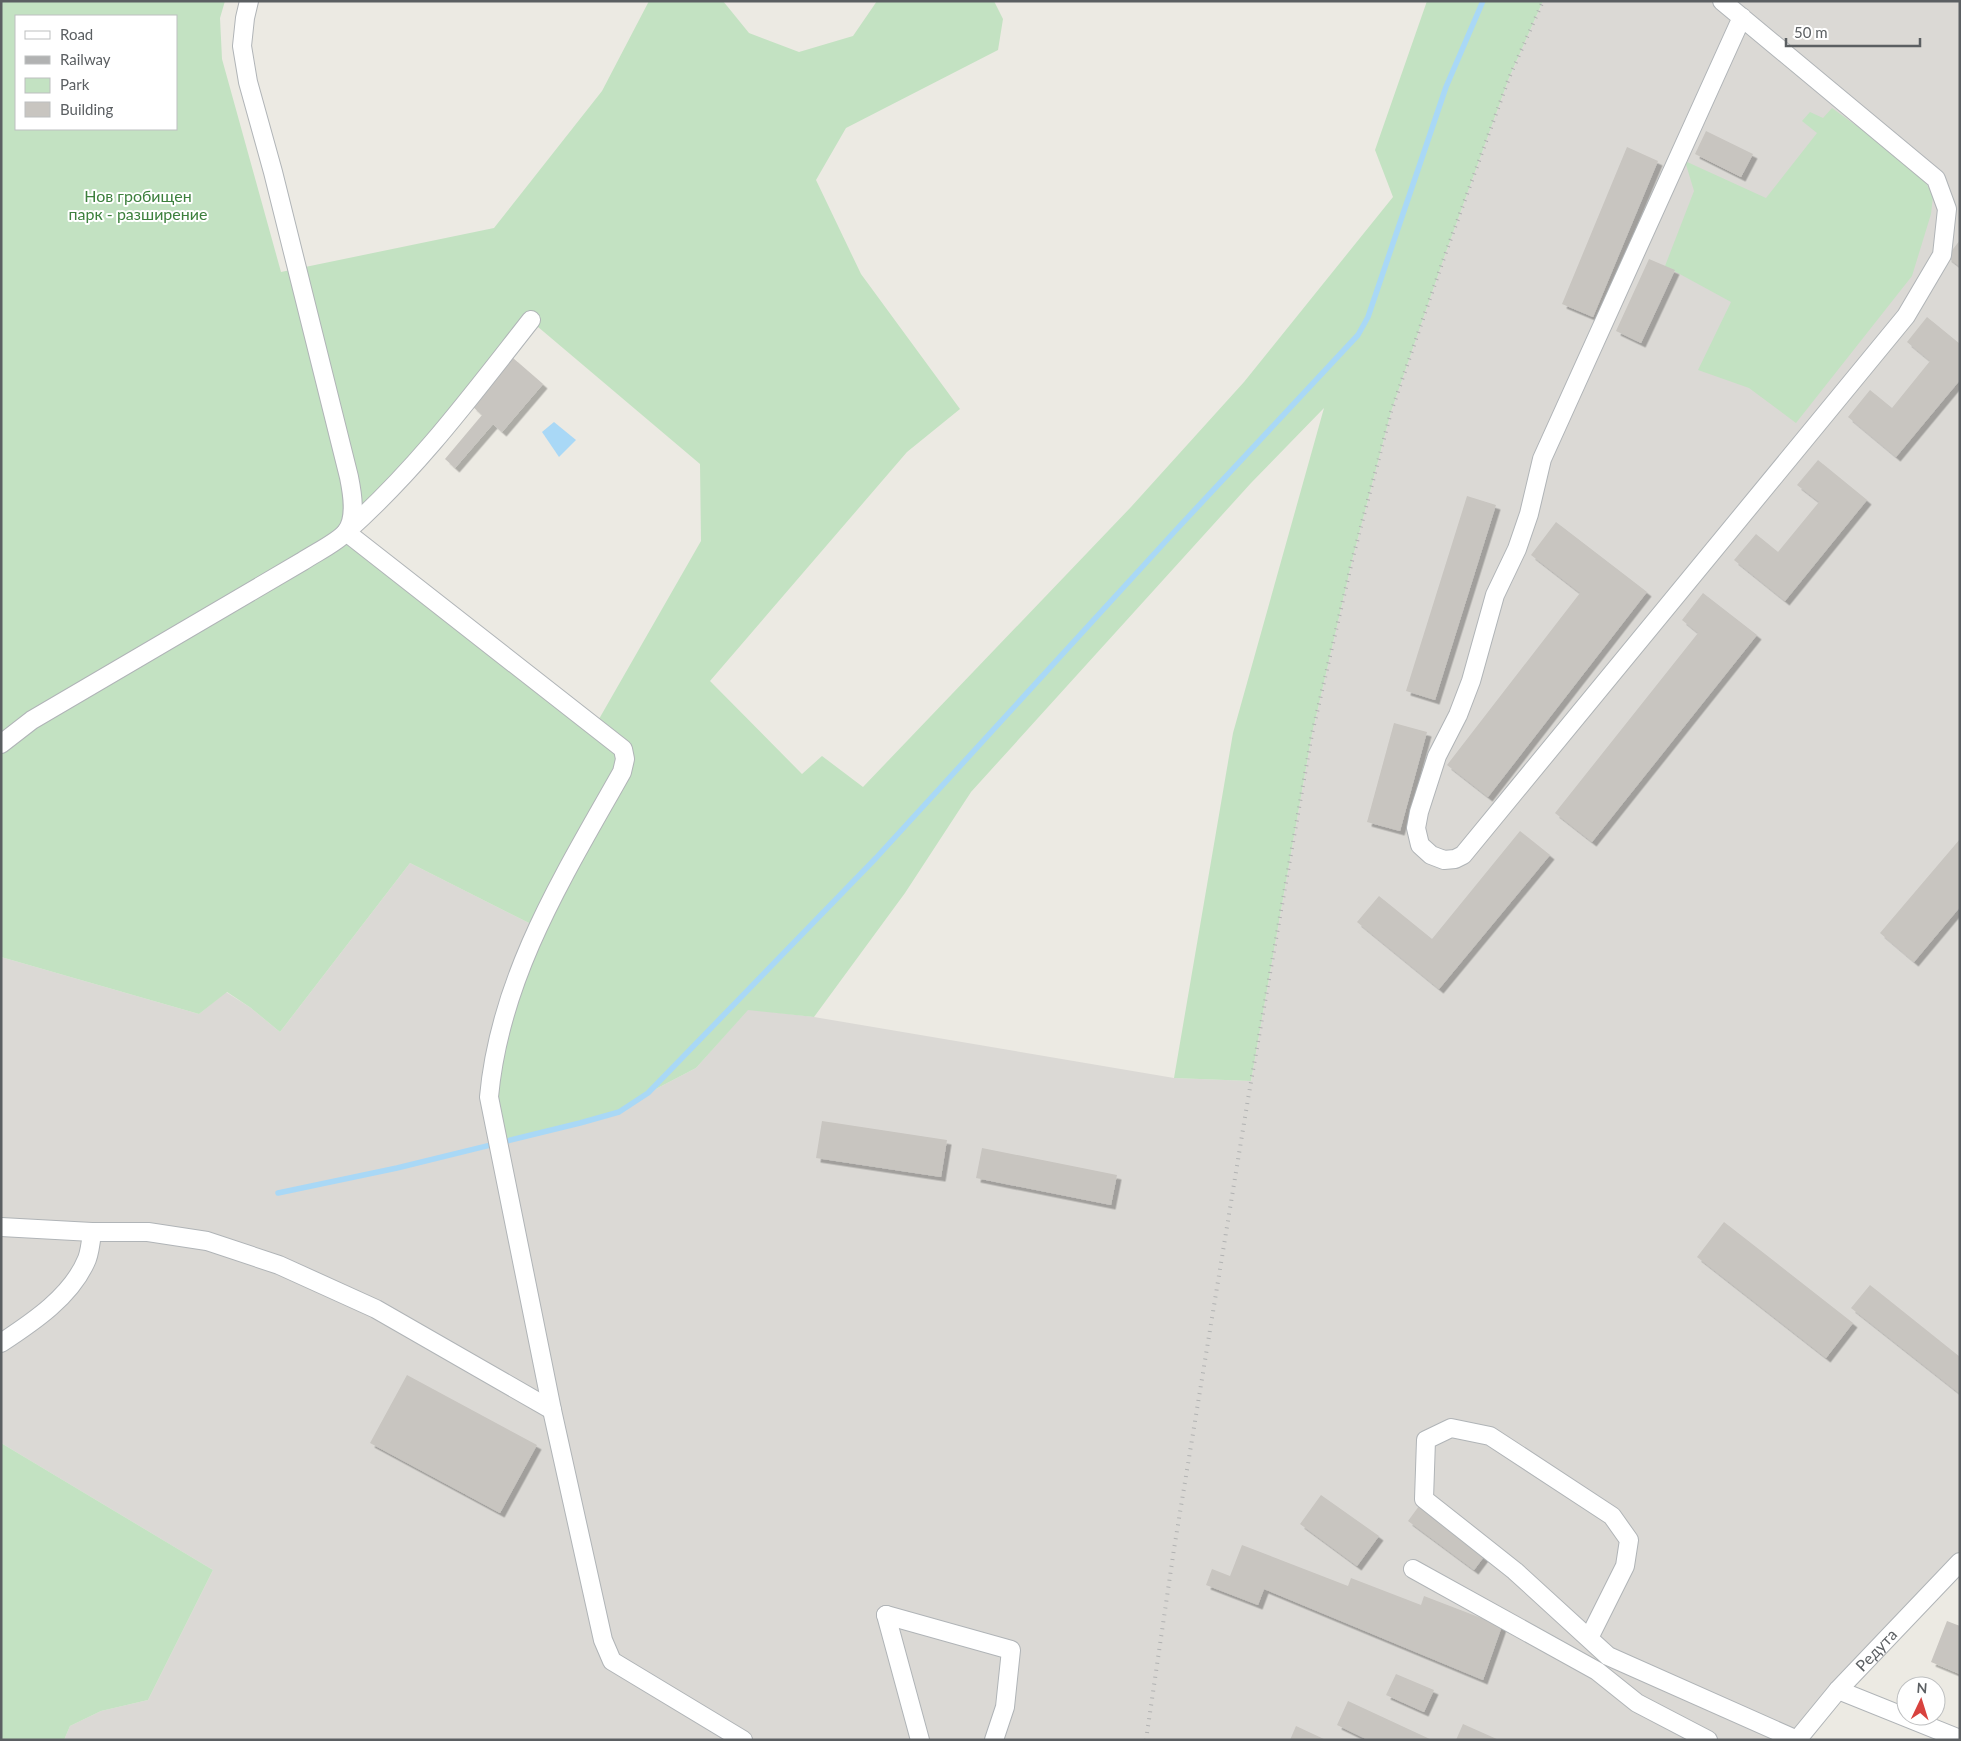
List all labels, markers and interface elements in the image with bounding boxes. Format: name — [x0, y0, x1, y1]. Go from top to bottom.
legend — [15, 15, 178, 130]
scale bar — [1786, 15, 1920, 47]
text: 50 m — [1794, 23, 1828, 41]
text: Road — [60, 25, 93, 43]
text: Railway — [60, 50, 111, 68]
text: Park — [60, 75, 90, 93]
text: Building — [60, 100, 113, 118]
park label: Нов гробищен парк - разширение — [69, 186, 207, 223]
street label: Редута — [1851, 1624, 1900, 1675]
north arrow — [1896, 1676, 1946, 1726]
text: N — [1916, 1679, 1928, 1696]

